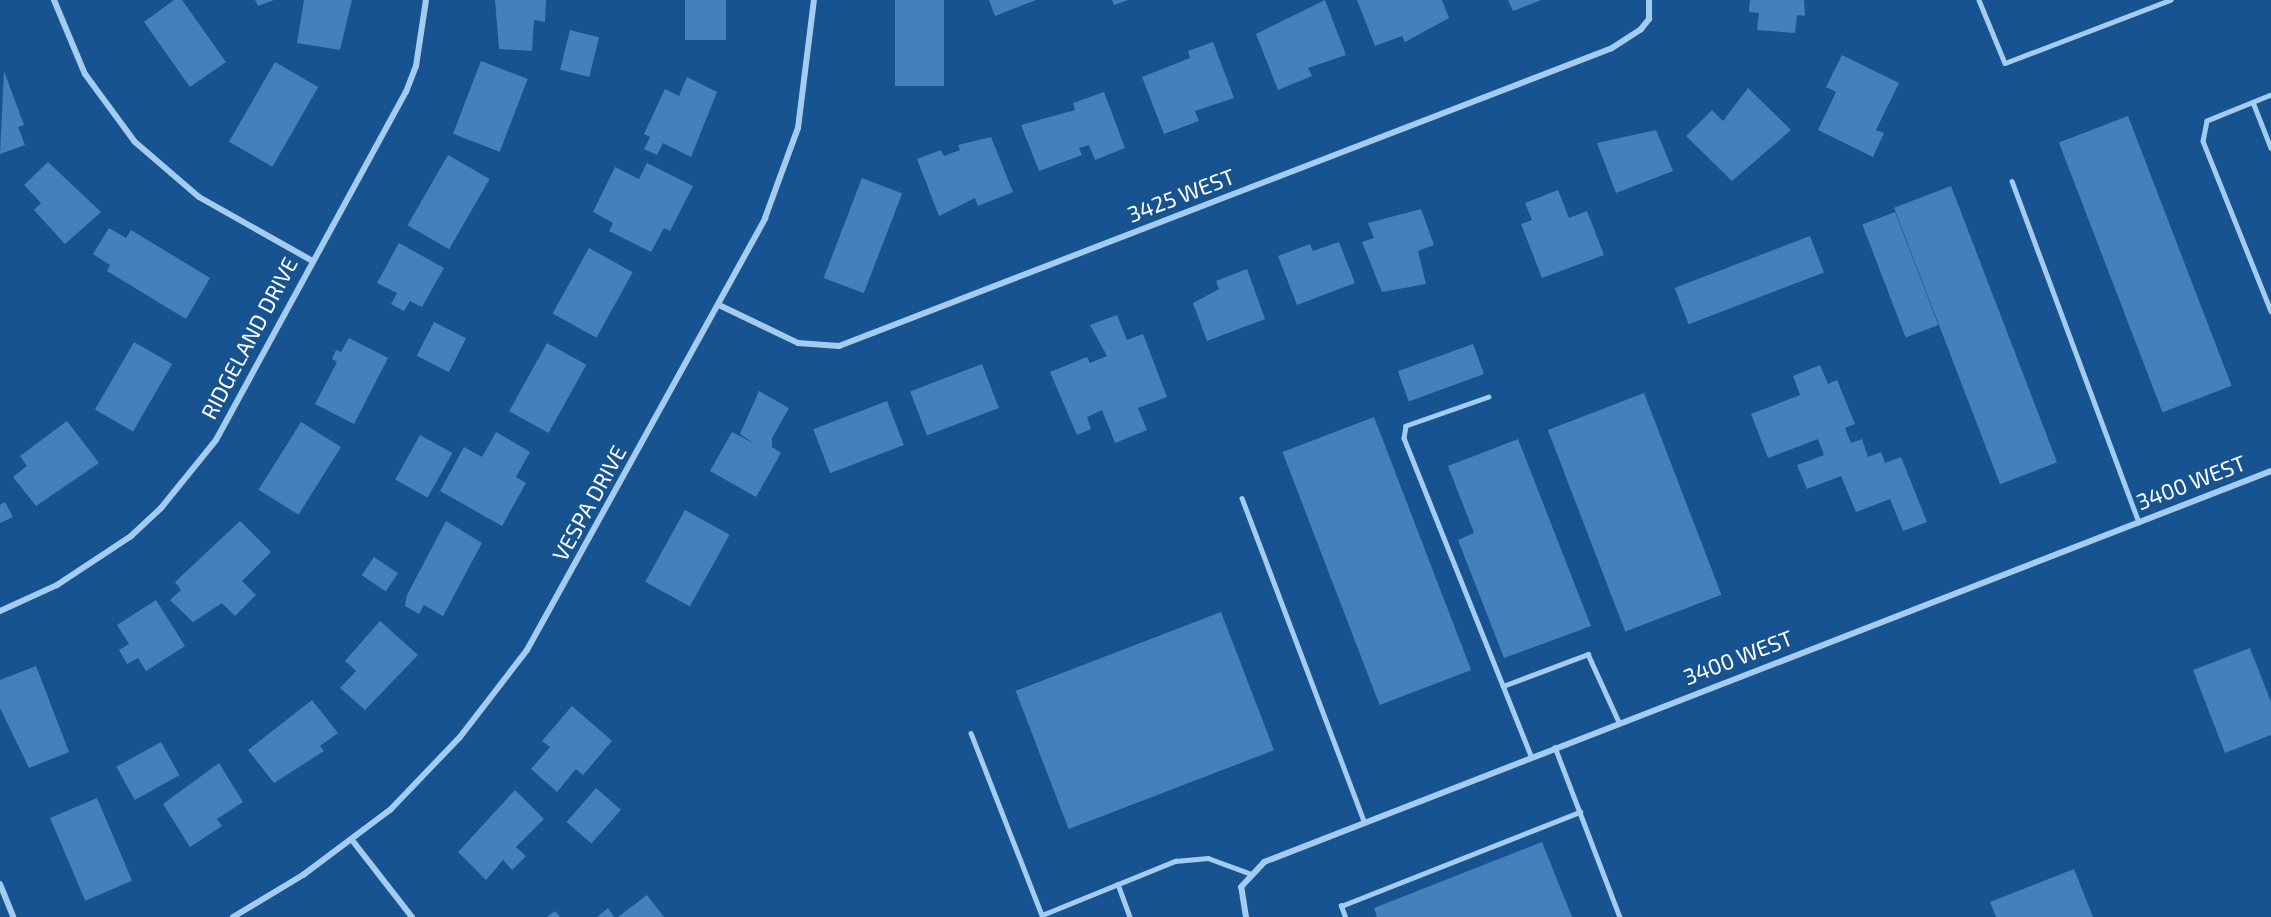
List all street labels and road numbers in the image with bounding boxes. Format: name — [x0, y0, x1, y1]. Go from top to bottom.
street label: 3425 WEST — [1123, 162, 1239, 228]
street label: RIDGELAND DRIVE — [195, 252, 303, 424]
street label: VESPA DRIVE — [546, 440, 632, 566]
street label: 3400 WEST — [2132, 449, 2250, 515]
street label: 3400 WEST — [1679, 624, 1797, 690]

